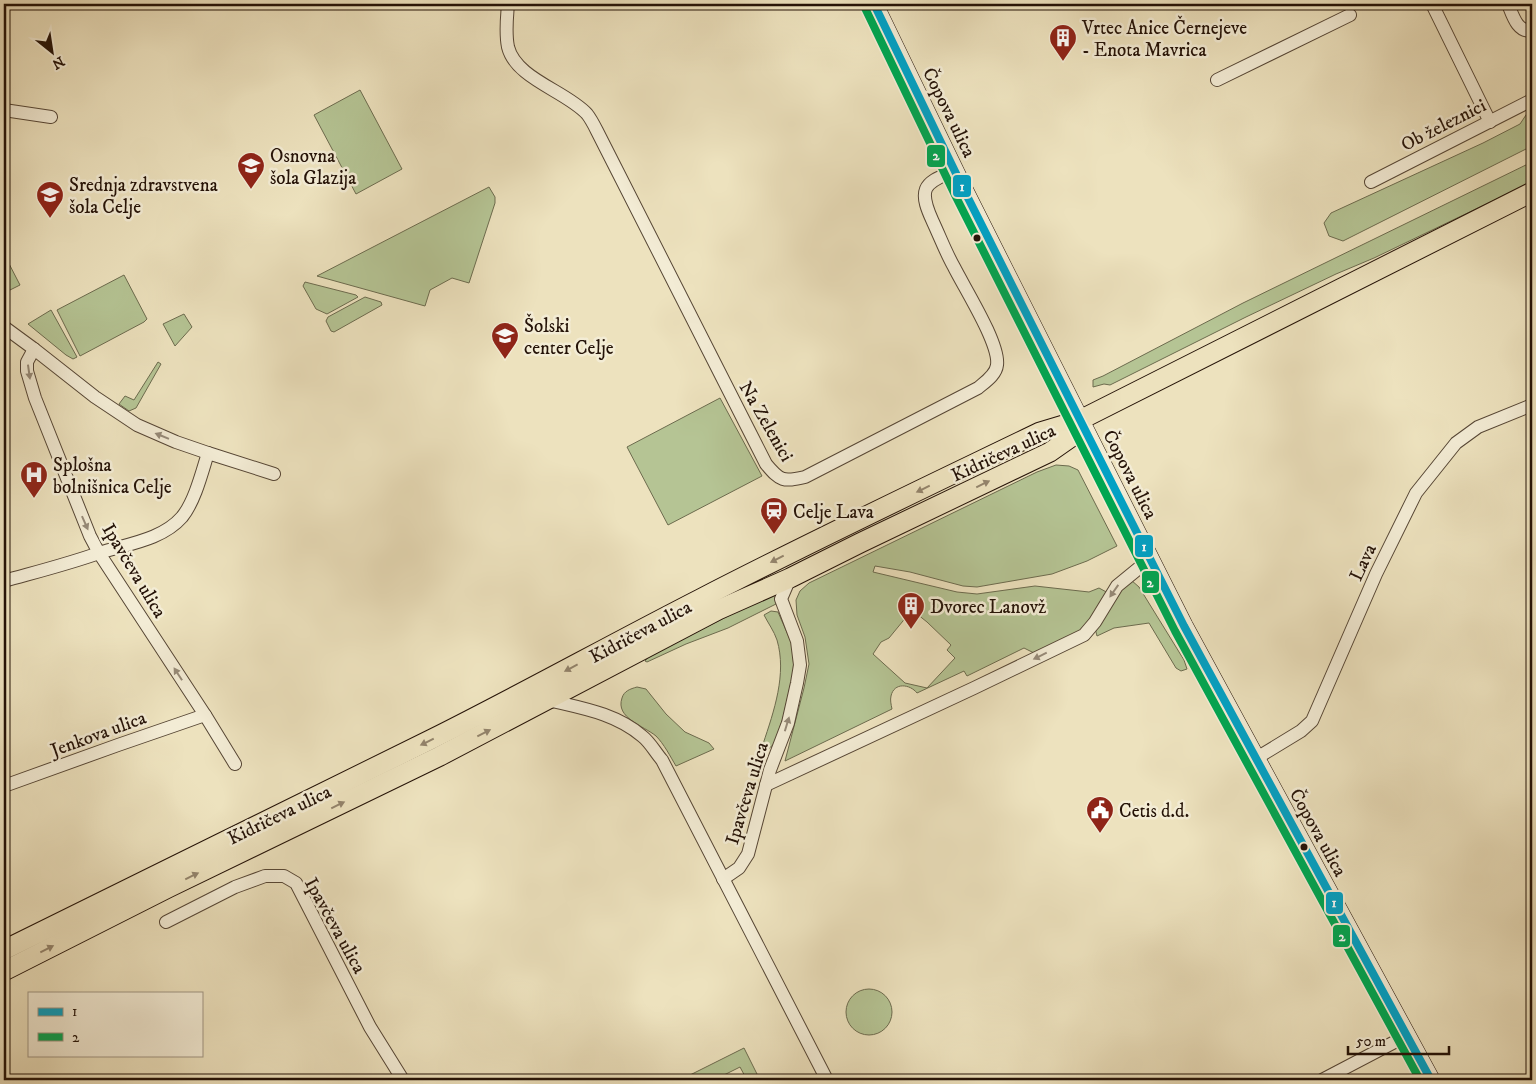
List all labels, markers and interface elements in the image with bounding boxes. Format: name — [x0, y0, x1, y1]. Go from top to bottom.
place label: Vrtec Anice Černejeve - Enota Mavrica — [1081, 15, 1247, 62]
building icon: Vrtec Anice Černejeve - Enota Mavrica — [1048, 23, 1078, 62]
north arrow — [28, 28, 78, 78]
text: N — [48, 52, 67, 73]
street label: Čopova ulica — [917, 63, 982, 161]
street label: Ob železnici — [1397, 94, 1490, 157]
line badge: 2 — [926, 144, 946, 168]
place label: Osnovna šola Glazija — [270, 145, 356, 190]
text: 2 — [933, 147, 941, 165]
school or university icon: Osnovna šola Glazija — [236, 151, 266, 190]
place label: Srednja zdravstvena šola Celje — [69, 174, 218, 219]
line badge: 1 — [952, 174, 972, 198]
text: 1 — [959, 178, 965, 196]
school or university icon: Srednja zdravstvena šola Celje — [35, 180, 65, 219]
unlabelled marker — [972, 233, 982, 243]
place label: Šolski center Celje — [524, 313, 614, 360]
school or university icon: Šolski center Celje — [490, 321, 520, 360]
one-way arrow — [25, 364, 33, 380]
street label: Na Zelenici — [734, 378, 798, 466]
street label: Kidričeva ulica — [948, 419, 1059, 488]
street label: Čopova ulica — [1097, 425, 1164, 523]
one-way arrow — [155, 432, 170, 440]
place label: Splošna bolnišnica Celje — [53, 454, 172, 499]
hospital icon: Splošna bolnišnica Celje — [19, 460, 49, 499]
one-way arrow — [976, 480, 990, 488]
one-way arrow — [916, 485, 931, 493]
station icon: Celje Lava — [759, 496, 789, 535]
place label: Celje Lava — [793, 501, 874, 524]
one-way arrow — [81, 516, 89, 531]
street label: Ipavčeva ulica — [97, 519, 171, 622]
line badge: 1 — [1134, 534, 1154, 558]
text: 1 — [1141, 538, 1147, 556]
street label: Lava — [1345, 540, 1382, 585]
one-way arrow — [770, 556, 784, 564]
line badge: 2 — [1141, 570, 1160, 594]
text: 2 — [1147, 574, 1155, 592]
one-way arrow — [1109, 585, 1119, 598]
building icon: Dvorec Lanovž — [896, 591, 926, 630]
street label: Kidričeva ulica — [586, 596, 696, 669]
place label: Dvorec Lanovž — [930, 596, 1046, 619]
one-way arrow — [1033, 652, 1047, 660]
one-way arrow — [564, 664, 579, 672]
one-way arrow — [173, 667, 183, 681]
street label: Jenkova ulica — [46, 706, 149, 763]
one-way arrow — [783, 717, 791, 732]
one-way arrow — [477, 729, 491, 737]
one-way arrow — [420, 738, 434, 746]
street label: Ipavčeva ulica — [721, 739, 774, 848]
street label: Kidričeva ulica — [224, 780, 335, 850]
street label: Čopova ulica — [1284, 784, 1353, 881]
public building icon: Cetis d.d. — [1085, 795, 1115, 834]
place label: Cetis d.d. — [1119, 800, 1189, 823]
one-way arrow — [331, 801, 346, 809]
unlabelled marker — [1299, 842, 1309, 852]
one-way arrow — [185, 872, 199, 880]
street label: Ipavčeva ulica — [299, 874, 370, 978]
line badge: 1 — [1325, 891, 1344, 915]
text: 1 — [1331, 894, 1337, 912]
line badge: 2 — [1332, 924, 1351, 948]
text: 2 — [1339, 928, 1347, 946]
one-way arrow — [40, 945, 54, 953]
legend — [28, 992, 202, 1056]
text: 1 — [72, 1002, 78, 1021]
scale bar — [1348, 1024, 1450, 1056]
text: 2 — [72, 1028, 80, 1047]
text: 50 m — [1356, 1032, 1386, 1051]

